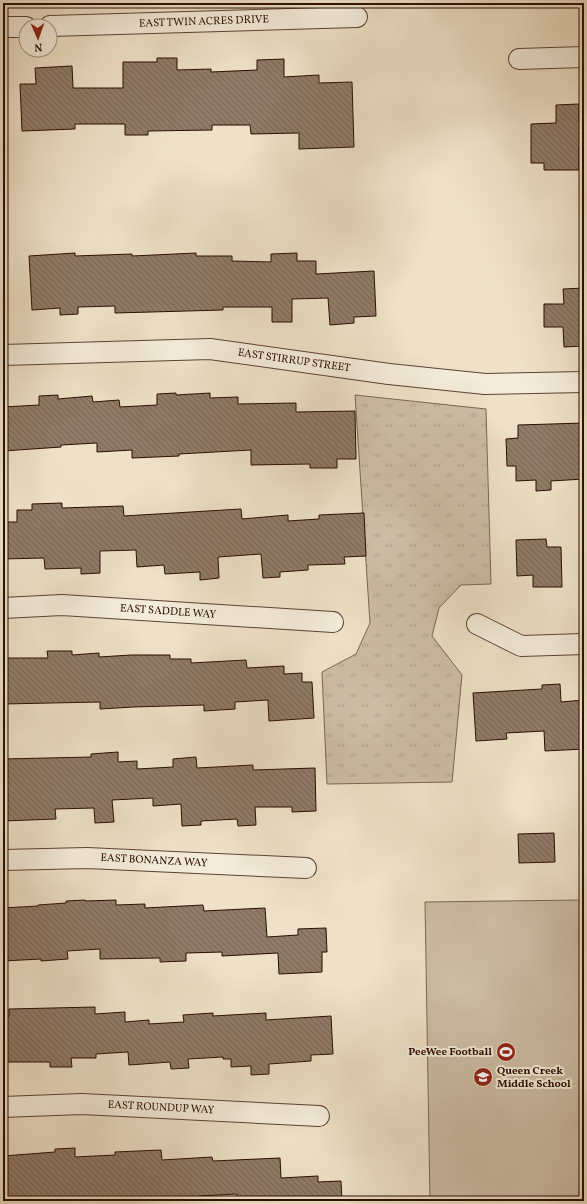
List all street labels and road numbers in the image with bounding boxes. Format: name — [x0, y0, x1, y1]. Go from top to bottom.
street label: EAST TWIN ACRES DRIVE — [139, 12, 270, 32]
street label: EAST STIRRUP STREET — [237, 346, 352, 376]
street label: EAST SADDLE WAY — [119, 601, 217, 623]
street label: EAST BONANZA WAY — [100, 851, 208, 871]
street label: EAST ROUNDUP WAY — [107, 1098, 215, 1118]

